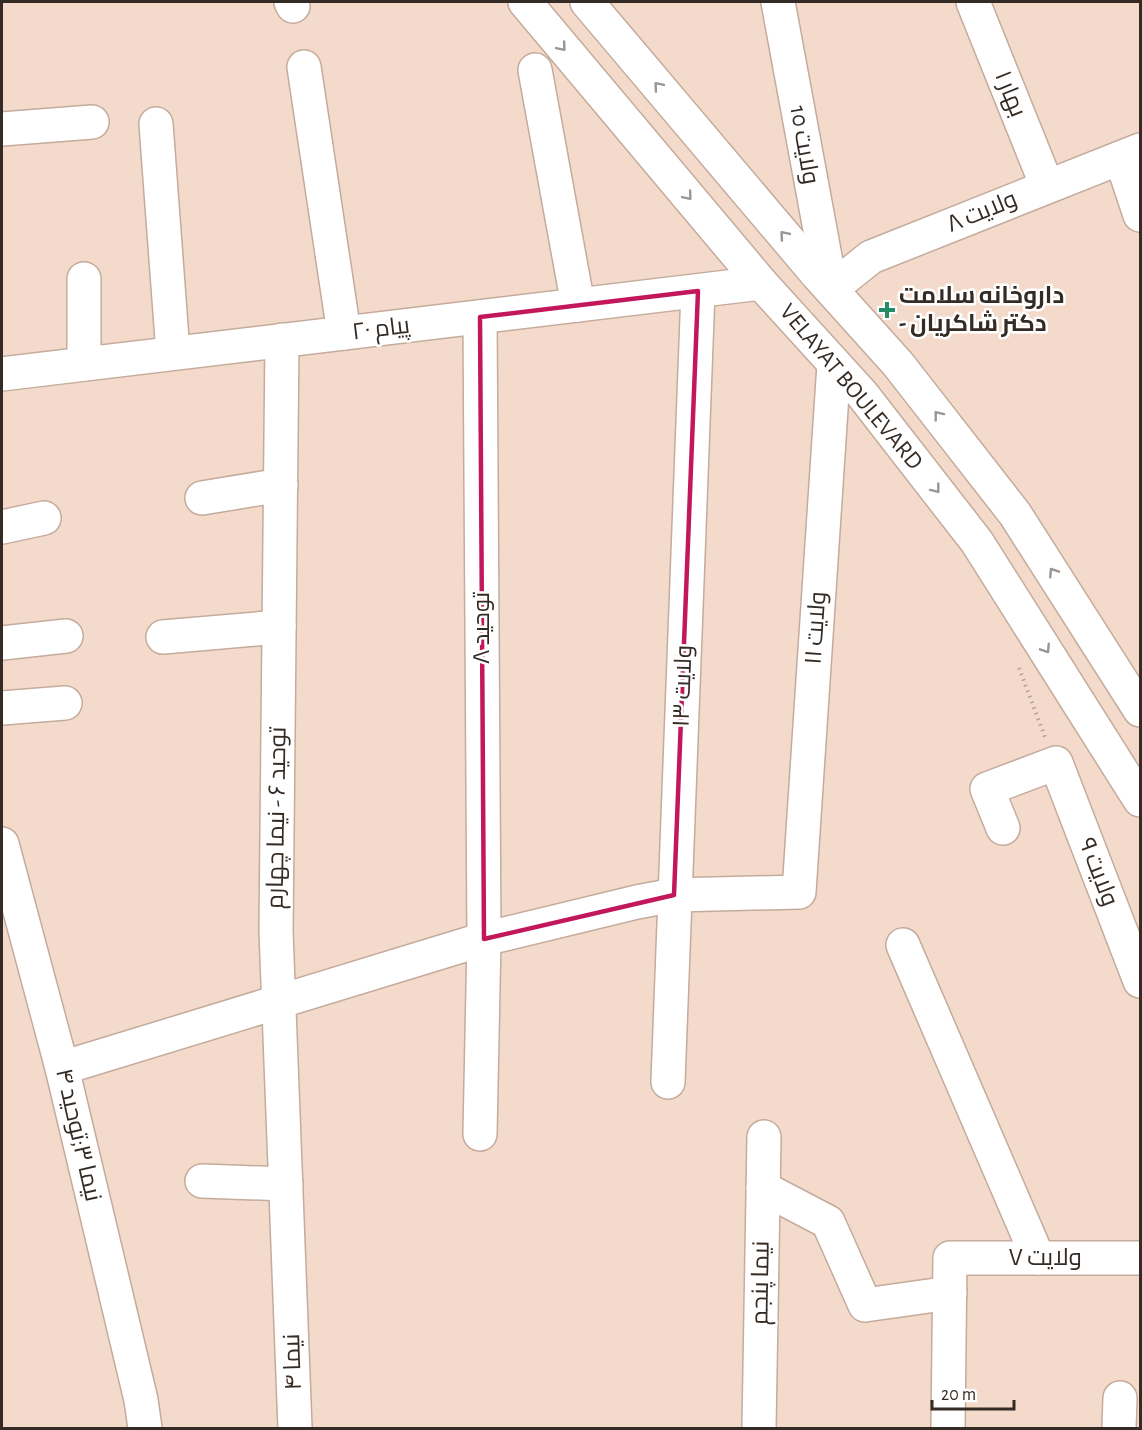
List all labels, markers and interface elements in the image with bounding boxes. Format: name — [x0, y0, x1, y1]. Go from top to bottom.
one-way arrow — [555, 40, 566, 51]
street label: بهار ۱ — [989, 68, 1030, 121]
one-way arrow — [654, 82, 665, 93]
street label: ولایت 10 — [785, 104, 823, 186]
street label: ولایت ۸ — [943, 187, 1021, 237]
one-way arrow — [681, 189, 692, 200]
one-way arrow — [780, 231, 791, 242]
place label: داروخانه سلامت - دکتر شاکریان — [899, 284, 1064, 337]
street label: VELAYAT BOULEVARD — [775, 300, 927, 474]
marker: داروخانه سلامت - دکتر شاکریان — [880, 303, 894, 317]
street label: پیام ۲۰ — [351, 313, 412, 347]
one-way arrow — [934, 411, 945, 422]
one-way arrow — [928, 482, 939, 493]
one-way arrow — [1048, 568, 1060, 578]
street label: توحید ۸ — [470, 591, 494, 664]
street label: ولایت ۱۱ — [801, 591, 831, 665]
one-way arrow — [1039, 642, 1050, 653]
street label: ولایت ۱۳ — [670, 645, 696, 727]
street label: توحید ۶ - نیما چهارم — [263, 726, 294, 910]
street label: ولایت ۹ — [1074, 835, 1122, 909]
street label: نیما ۳;توحید ۴ — [51, 1066, 105, 1204]
street label: نیما پنجم — [748, 1241, 777, 1325]
street label: ولایت ۷ — [1008, 1246, 1082, 1270]
street label: نیما ۴ — [280, 1333, 306, 1391]
scale bar — [932, 1373, 1014, 1411]
text: 20 m — [941, 1386, 976, 1404]

